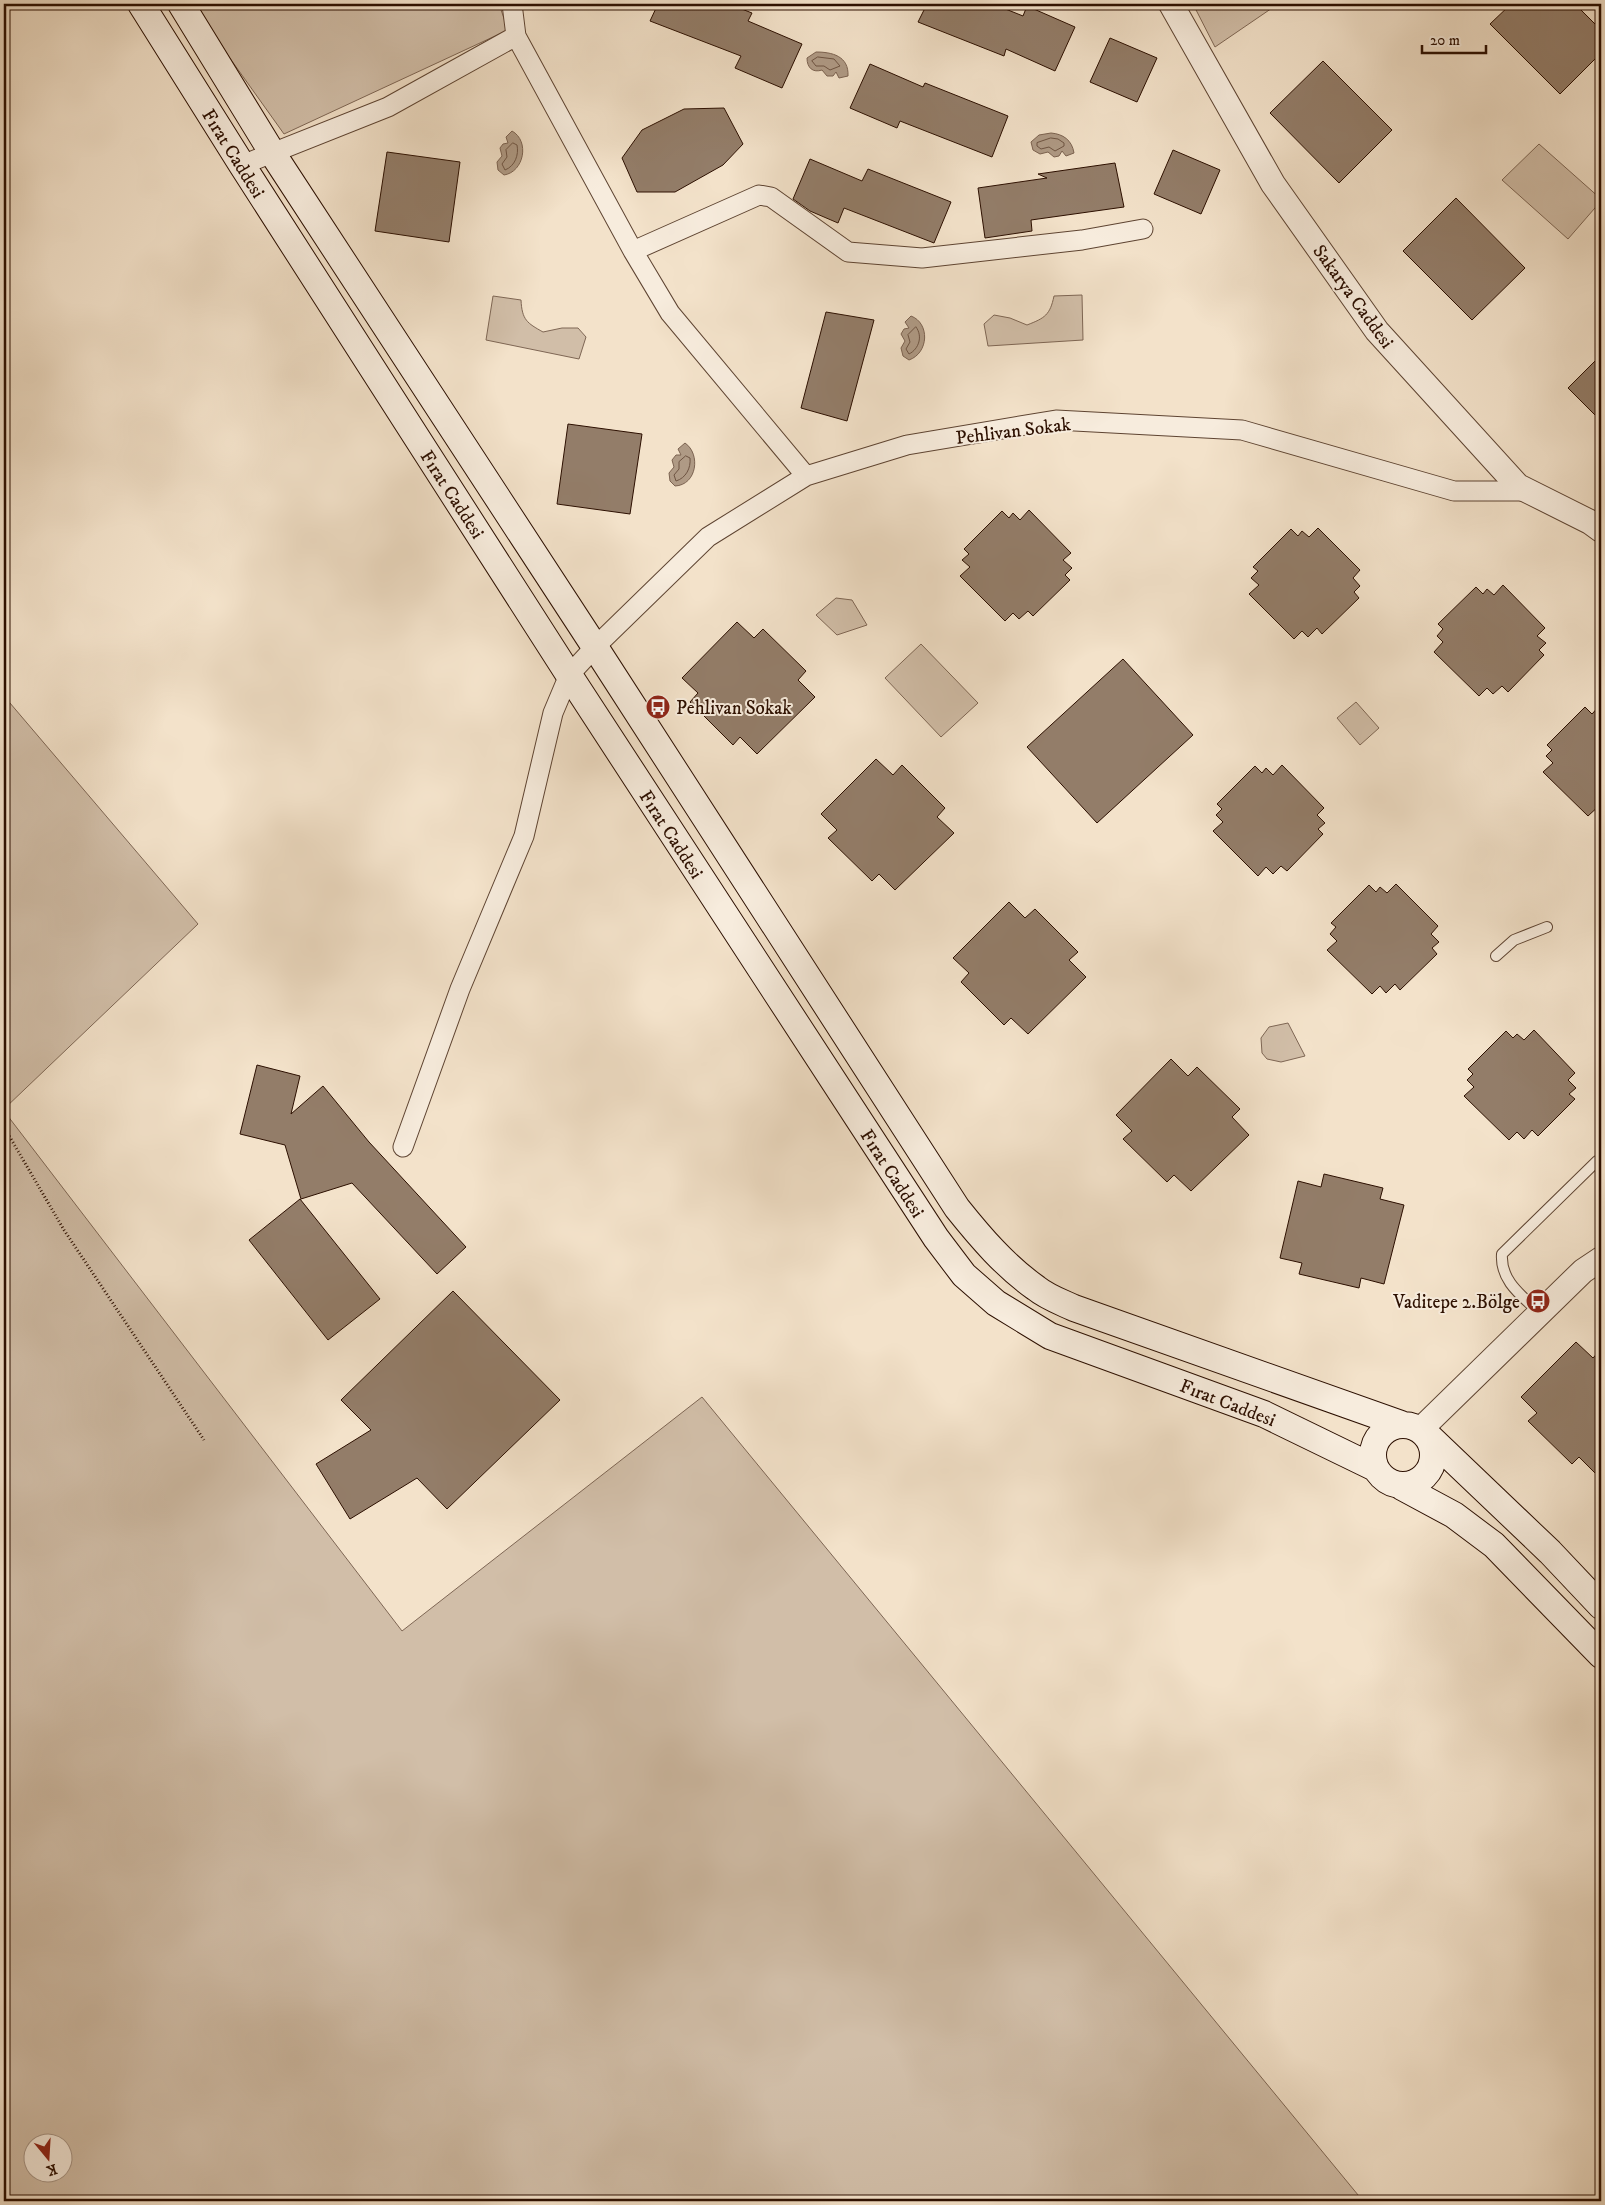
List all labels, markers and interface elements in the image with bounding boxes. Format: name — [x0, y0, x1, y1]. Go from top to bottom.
scale bar — [1422, 22, 1486, 54]
text: 20 m — [1430, 31, 1460, 50]
street label: Fırat Caddesi — [196, 105, 269, 203]
street label: Sakarya Caddesi — [1307, 241, 1398, 353]
street label: Pehlivan Sokak — [954, 413, 1073, 450]
street label: Fırat Caddesi — [415, 446, 489, 543]
bus stop icon: Pehlivan Sokak — [645, 694, 671, 720]
place label: Pehlivan Sokak — [676, 697, 792, 720]
street label: Fırat Caddesi — [634, 786, 708, 883]
street label: Fırat Caddesi — [855, 1125, 929, 1222]
bus stop icon: Vaditepe 2.Bölge — [1525, 1288, 1551, 1314]
place label: Vaditepe 2.Bölge — [1392, 1291, 1520, 1314]
street label: Fırat Caddesi — [1176, 1375, 1279, 1432]
north arrow — [22, 2132, 72, 2182]
text: K — [43, 2159, 59, 2180]

